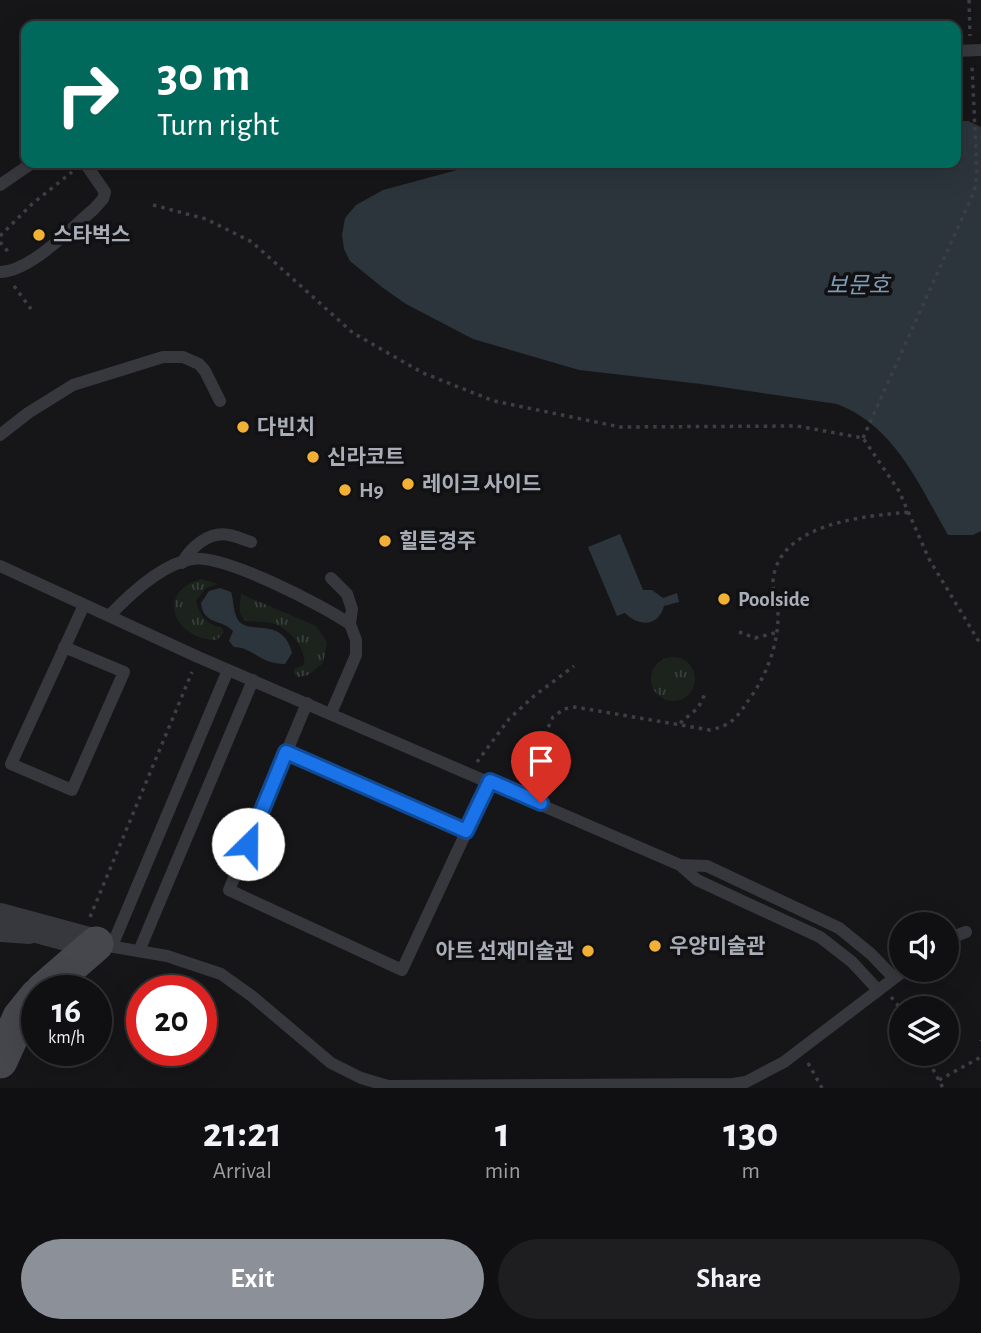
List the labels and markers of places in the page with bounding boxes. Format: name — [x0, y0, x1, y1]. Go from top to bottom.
place label: 스타벅스 — [53, 224, 130, 246]
marker: 스타벅스 — [31, 227, 47, 243]
place label: 다빈치 — [257, 416, 315, 438]
marker: 다빈치 — [235, 419, 251, 435]
place label: 신라코트 — [327, 446, 404, 468]
marker: 신라코트 — [305, 449, 321, 465]
place label: 레이크 사이드 — [422, 473, 541, 495]
marker: 레이크 사이드 — [400, 476, 416, 492]
place label: H9 — [359, 480, 384, 501]
marker: H9 — [337, 482, 353, 498]
place label: 힐튼경주 — [399, 530, 476, 552]
marker: 힐튼경주 — [377, 533, 393, 549]
place label: Poolside — [738, 589, 810, 610]
marker: Poolside — [716, 591, 732, 607]
pin — [511, 731, 571, 803]
place label: 우양미술관 — [669, 935, 766, 957]
marker: 우양미술관 — [647, 938, 663, 954]
place label: 아트 선재미술관 — [436, 940, 574, 962]
marker: 아트 선재미술관 — [580, 943, 596, 959]

